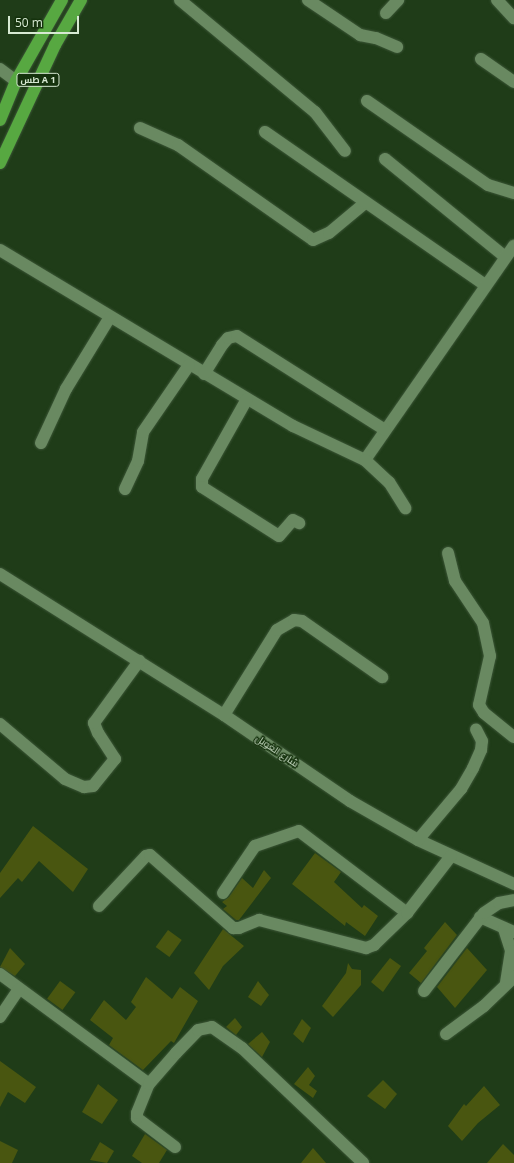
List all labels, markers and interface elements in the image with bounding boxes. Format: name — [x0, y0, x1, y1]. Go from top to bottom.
scale bar — [10, 8, 81, 34]
text: 50 m — [15, 14, 43, 31]
road number: طس A 1 — [16, 73, 60, 87]
street label: شارع الغويل — [253, 732, 301, 770]

